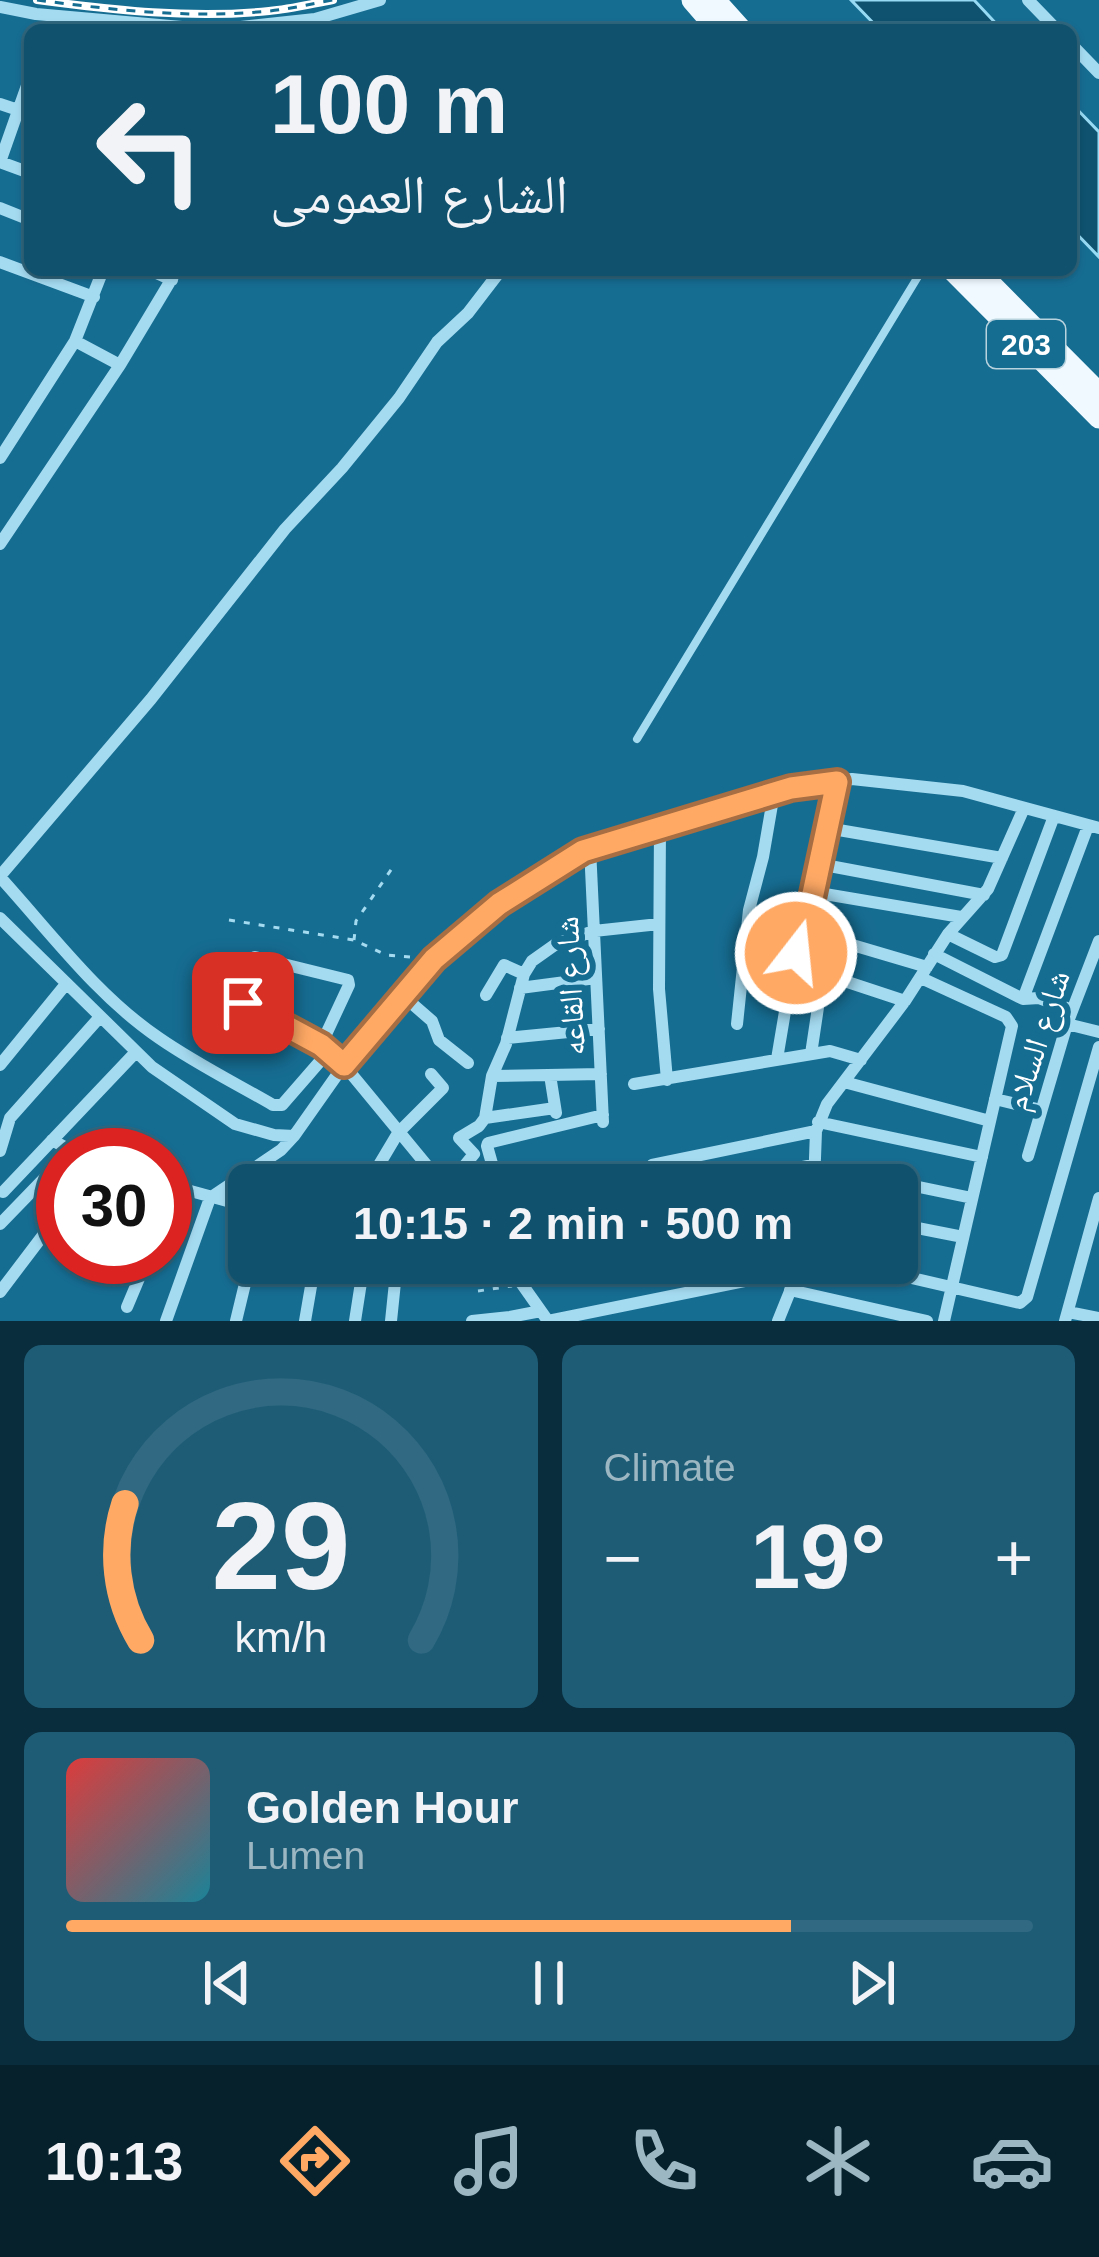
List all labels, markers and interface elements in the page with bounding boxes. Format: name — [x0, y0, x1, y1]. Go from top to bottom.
text: 100 m — [270, 57, 508, 151]
icon: left — [72, 72, 228, 228]
text: الشارع العمومى — [270, 164, 568, 224]
road number: 203 — [987, 320, 1065, 368]
position arrow — [733, 890, 859, 1016]
street label: شارع القاعه — [548, 915, 594, 1057]
pin — [192, 952, 294, 1054]
street label: شارع السلام — [997, 965, 1080, 1116]
icon: arrive — [210, 970, 276, 1036]
speed limit sign: 30 — [36, 1128, 192, 1284]
text: 10:15 · 2 min · 500 m — [353, 1198, 793, 1249]
text: Climate — [604, 1446, 736, 1489]
text: 29 — [211, 1476, 350, 1615]
text: 19° — [750, 1507, 886, 1607]
text: − — [604, 1521, 642, 1595]
text: + — [994, 1521, 1033, 1595]
text: km/h — [234, 1612, 327, 1660]
text: Golden Hour — [246, 1782, 518, 1833]
text: Lumen — [246, 1834, 365, 1877]
icon: previous — [194, 1950, 260, 2016]
icon: pause — [516, 1950, 582, 2016]
icon: next — [839, 1950, 905, 2016]
icon: directions — [273, 2119, 357, 2203]
icon: music — [447, 2119, 531, 2203]
icon: phone — [622, 2119, 706, 2203]
icon: climate — [796, 2119, 880, 2203]
icon: car — [970, 2119, 1054, 2203]
text: 10:13 — [45, 2131, 183, 2191]

